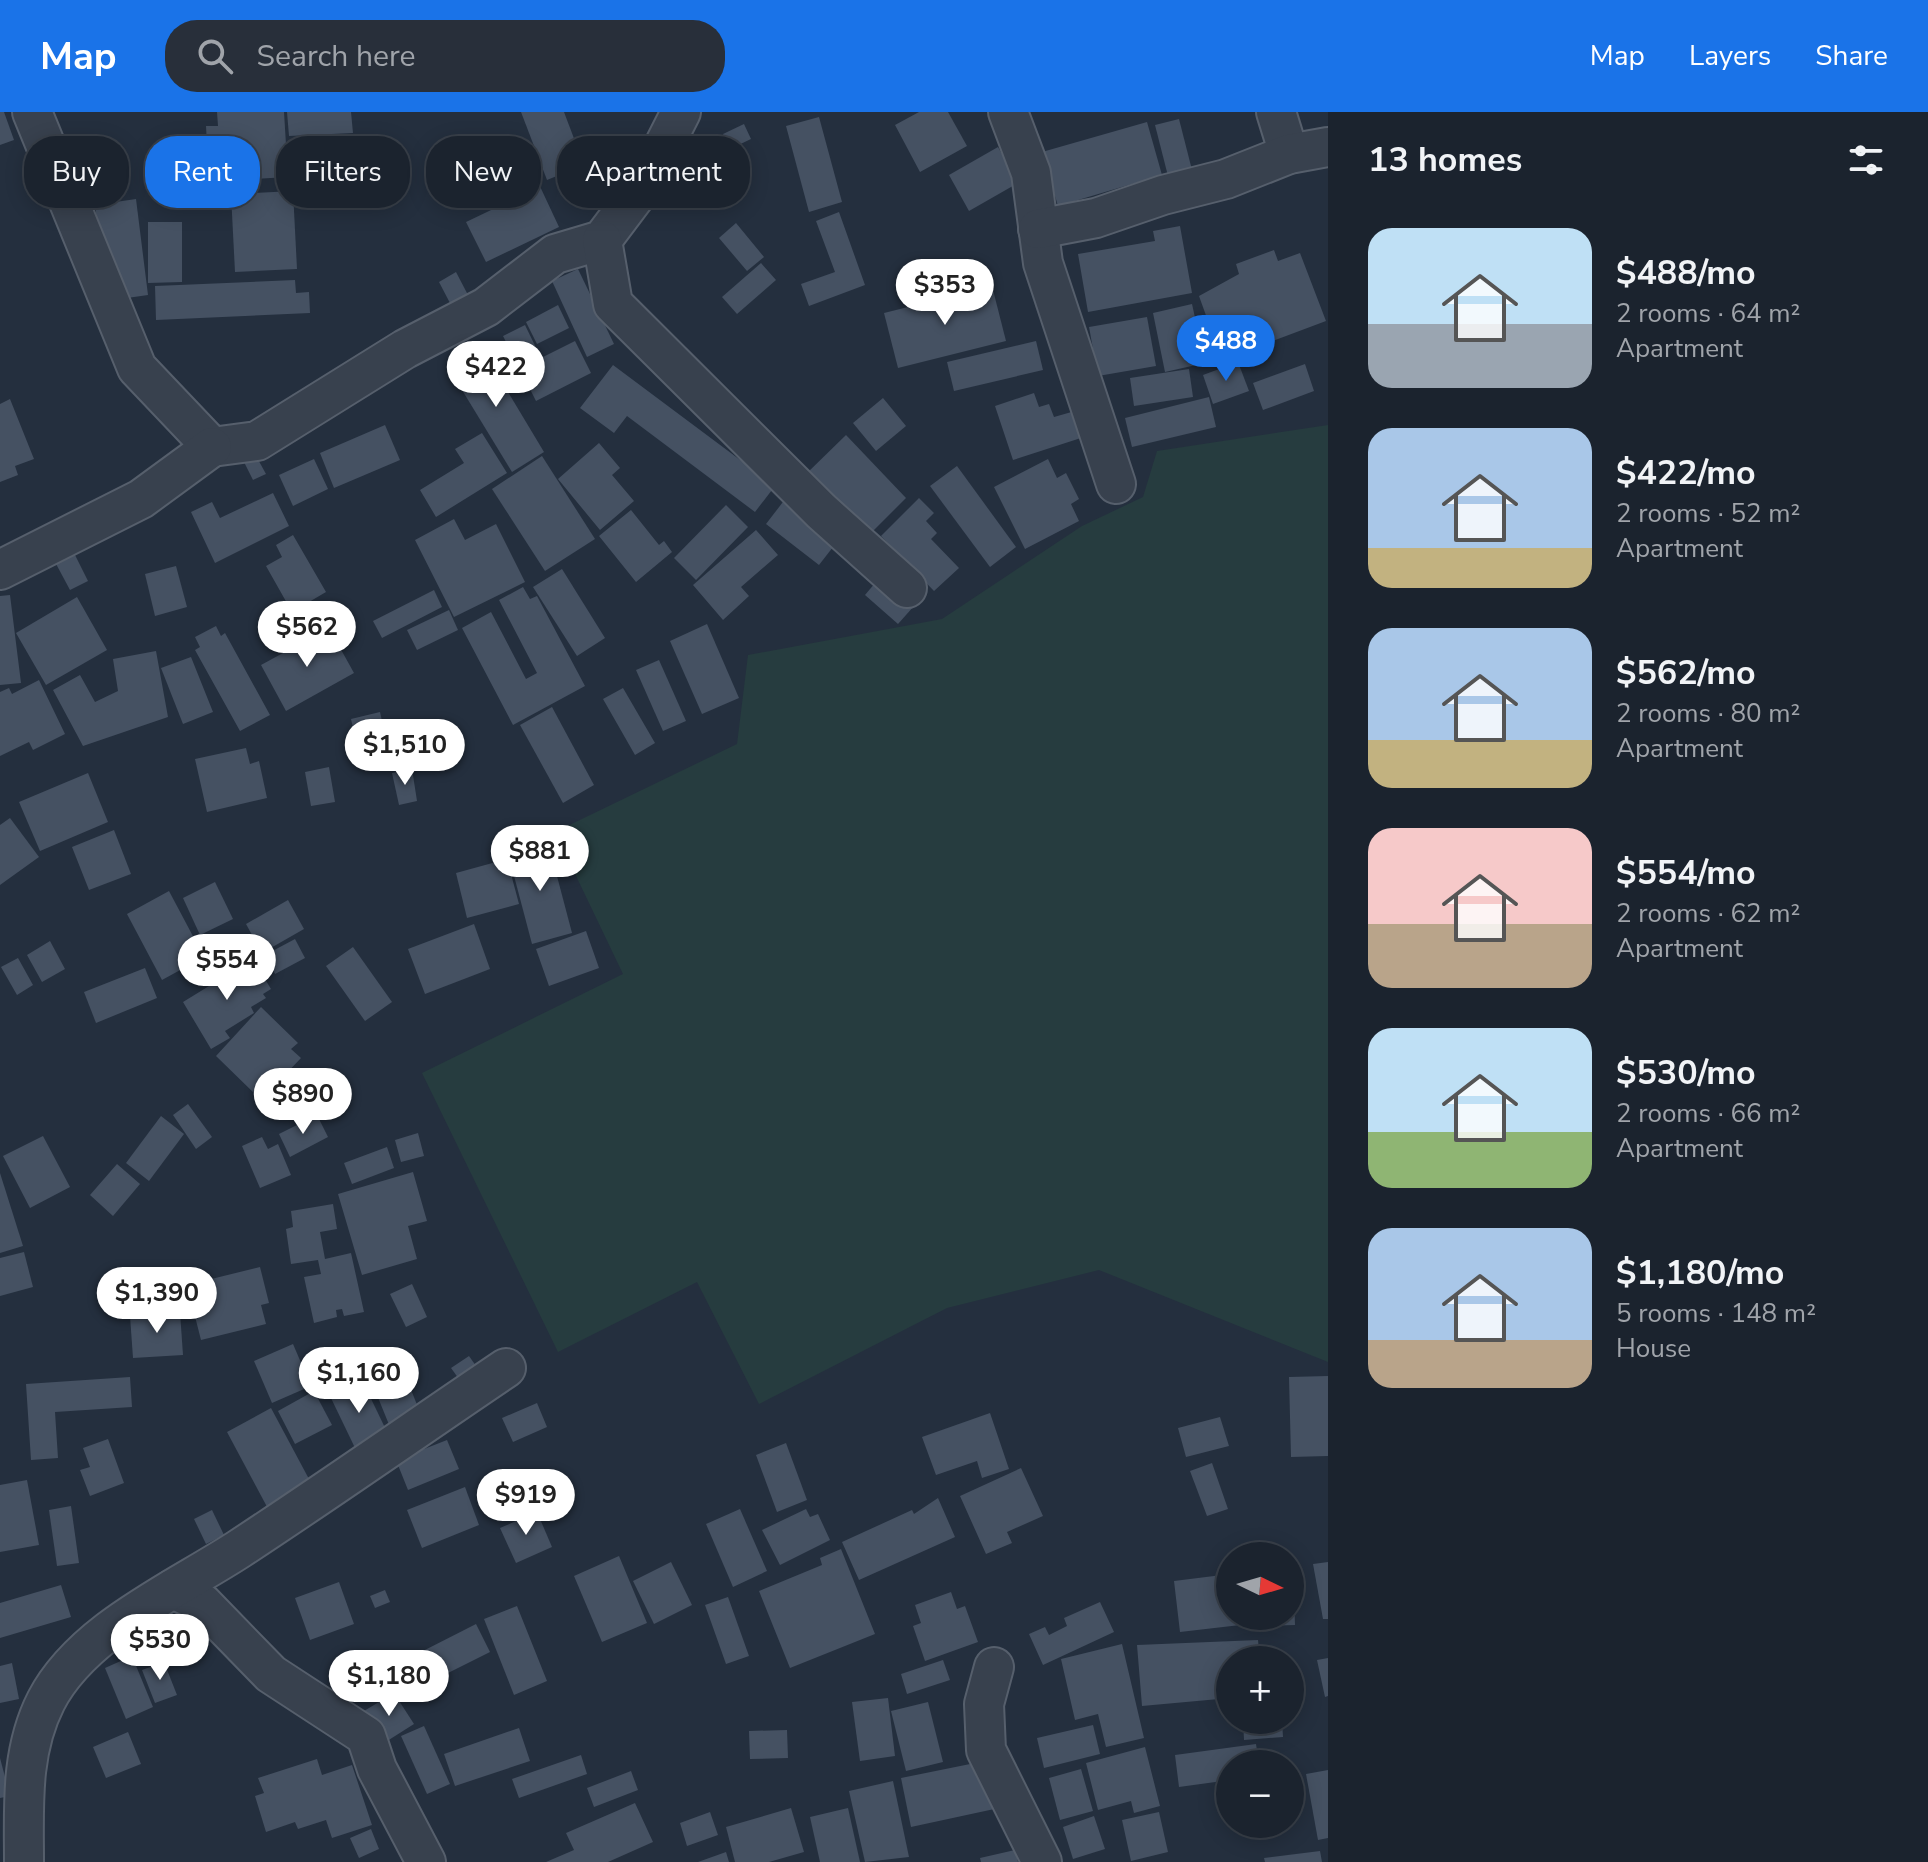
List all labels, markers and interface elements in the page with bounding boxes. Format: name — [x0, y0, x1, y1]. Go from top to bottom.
search box — [165, 20, 725, 92]
text: Map — [40, 31, 117, 82]
icon: search — [193, 34, 237, 78]
text: Search here — [257, 36, 416, 77]
text: Map — [1590, 37, 1645, 75]
text: Layers — [1689, 37, 1771, 75]
text: Share — [1815, 37, 1888, 75]
chip: Buy — [24, 136, 129, 208]
chip: Rent — [145, 136, 260, 208]
chip: Filters — [276, 136, 410, 208]
chip: New — [426, 136, 541, 208]
chip: Apartment — [557, 136, 750, 208]
text: 13 homes — [1368, 137, 1522, 183]
icon: filters — [1844, 138, 1888, 182]
text: $488/mo — [1616, 250, 1756, 296]
pin: $353 — [898, 259, 992, 327]
icon: home — [1432, 260, 1528, 356]
text: $353 — [914, 267, 976, 302]
text: 2 rooms · 64 m² — [1616, 296, 1800, 331]
pin: $488 — [1179, 315, 1273, 383]
text: $488 — [1195, 323, 1257, 358]
text: Apartment — [1616, 331, 1743, 366]
pin: $422 — [449, 341, 543, 409]
text: $422 — [465, 349, 527, 384]
text: $422/mo — [1616, 450, 1756, 496]
icon: home — [1432, 460, 1528, 556]
text: 2 rooms · 52 m² — [1616, 496, 1800, 531]
text: Apartment — [1616, 531, 1743, 566]
pin: $562 — [260, 601, 354, 669]
text: $562 — [276, 609, 338, 644]
text: $562/mo — [1616, 650, 1756, 696]
icon: home — [1432, 660, 1528, 756]
text: 2 rooms · 80 m² — [1616, 696, 1800, 731]
pin: $1,510 — [340, 719, 470, 787]
text: $1,510 — [363, 727, 447, 762]
text: Apartment — [1616, 731, 1743, 766]
pin: $881 — [493, 825, 587, 893]
text: $881 — [509, 833, 571, 868]
text: $554/mo — [1616, 850, 1756, 896]
icon: home — [1432, 860, 1528, 956]
text: 2 rooms · 62 m² — [1616, 896, 1800, 931]
text: Apartment — [1616, 931, 1743, 966]
pin: $554 — [180, 934, 274, 1002]
text: $554 — [196, 942, 258, 977]
text: $530/mo — [1616, 1050, 1756, 1096]
icon: home — [1432, 1060, 1528, 1156]
pin: $890 — [256, 1068, 350, 1136]
text: $890 — [272, 1076, 334, 1111]
text: 2 rooms · 66 m² — [1616, 1096, 1800, 1131]
text: Apartment — [1616, 1131, 1743, 1166]
text: $1,180/mo — [1616, 1250, 1784, 1296]
icon: home — [1432, 1260, 1528, 1356]
pin: $1,390 — [92, 1267, 222, 1335]
text: $1,390 — [115, 1275, 199, 1310]
text: 5 rooms · 148 m² — [1616, 1296, 1816, 1331]
text: House — [1616, 1331, 1691, 1366]
pin: $1,160 — [294, 1347, 424, 1415]
text: $1,160 — [317, 1355, 401, 1390]
pin: $919 — [479, 1469, 573, 1537]
text: $919 — [495, 1477, 557, 1512]
north arrow — [1216, 1542, 1304, 1630]
map controls — [1216, 1542, 1304, 1838]
pin: $530 — [113, 1614, 207, 1682]
text: $530 — [129, 1622, 191, 1657]
button: + — [1216, 1646, 1304, 1734]
pin: $1,180 — [324, 1650, 454, 1718]
text: $1,180 — [347, 1658, 431, 1693]
button: − — [1216, 1750, 1304, 1838]

